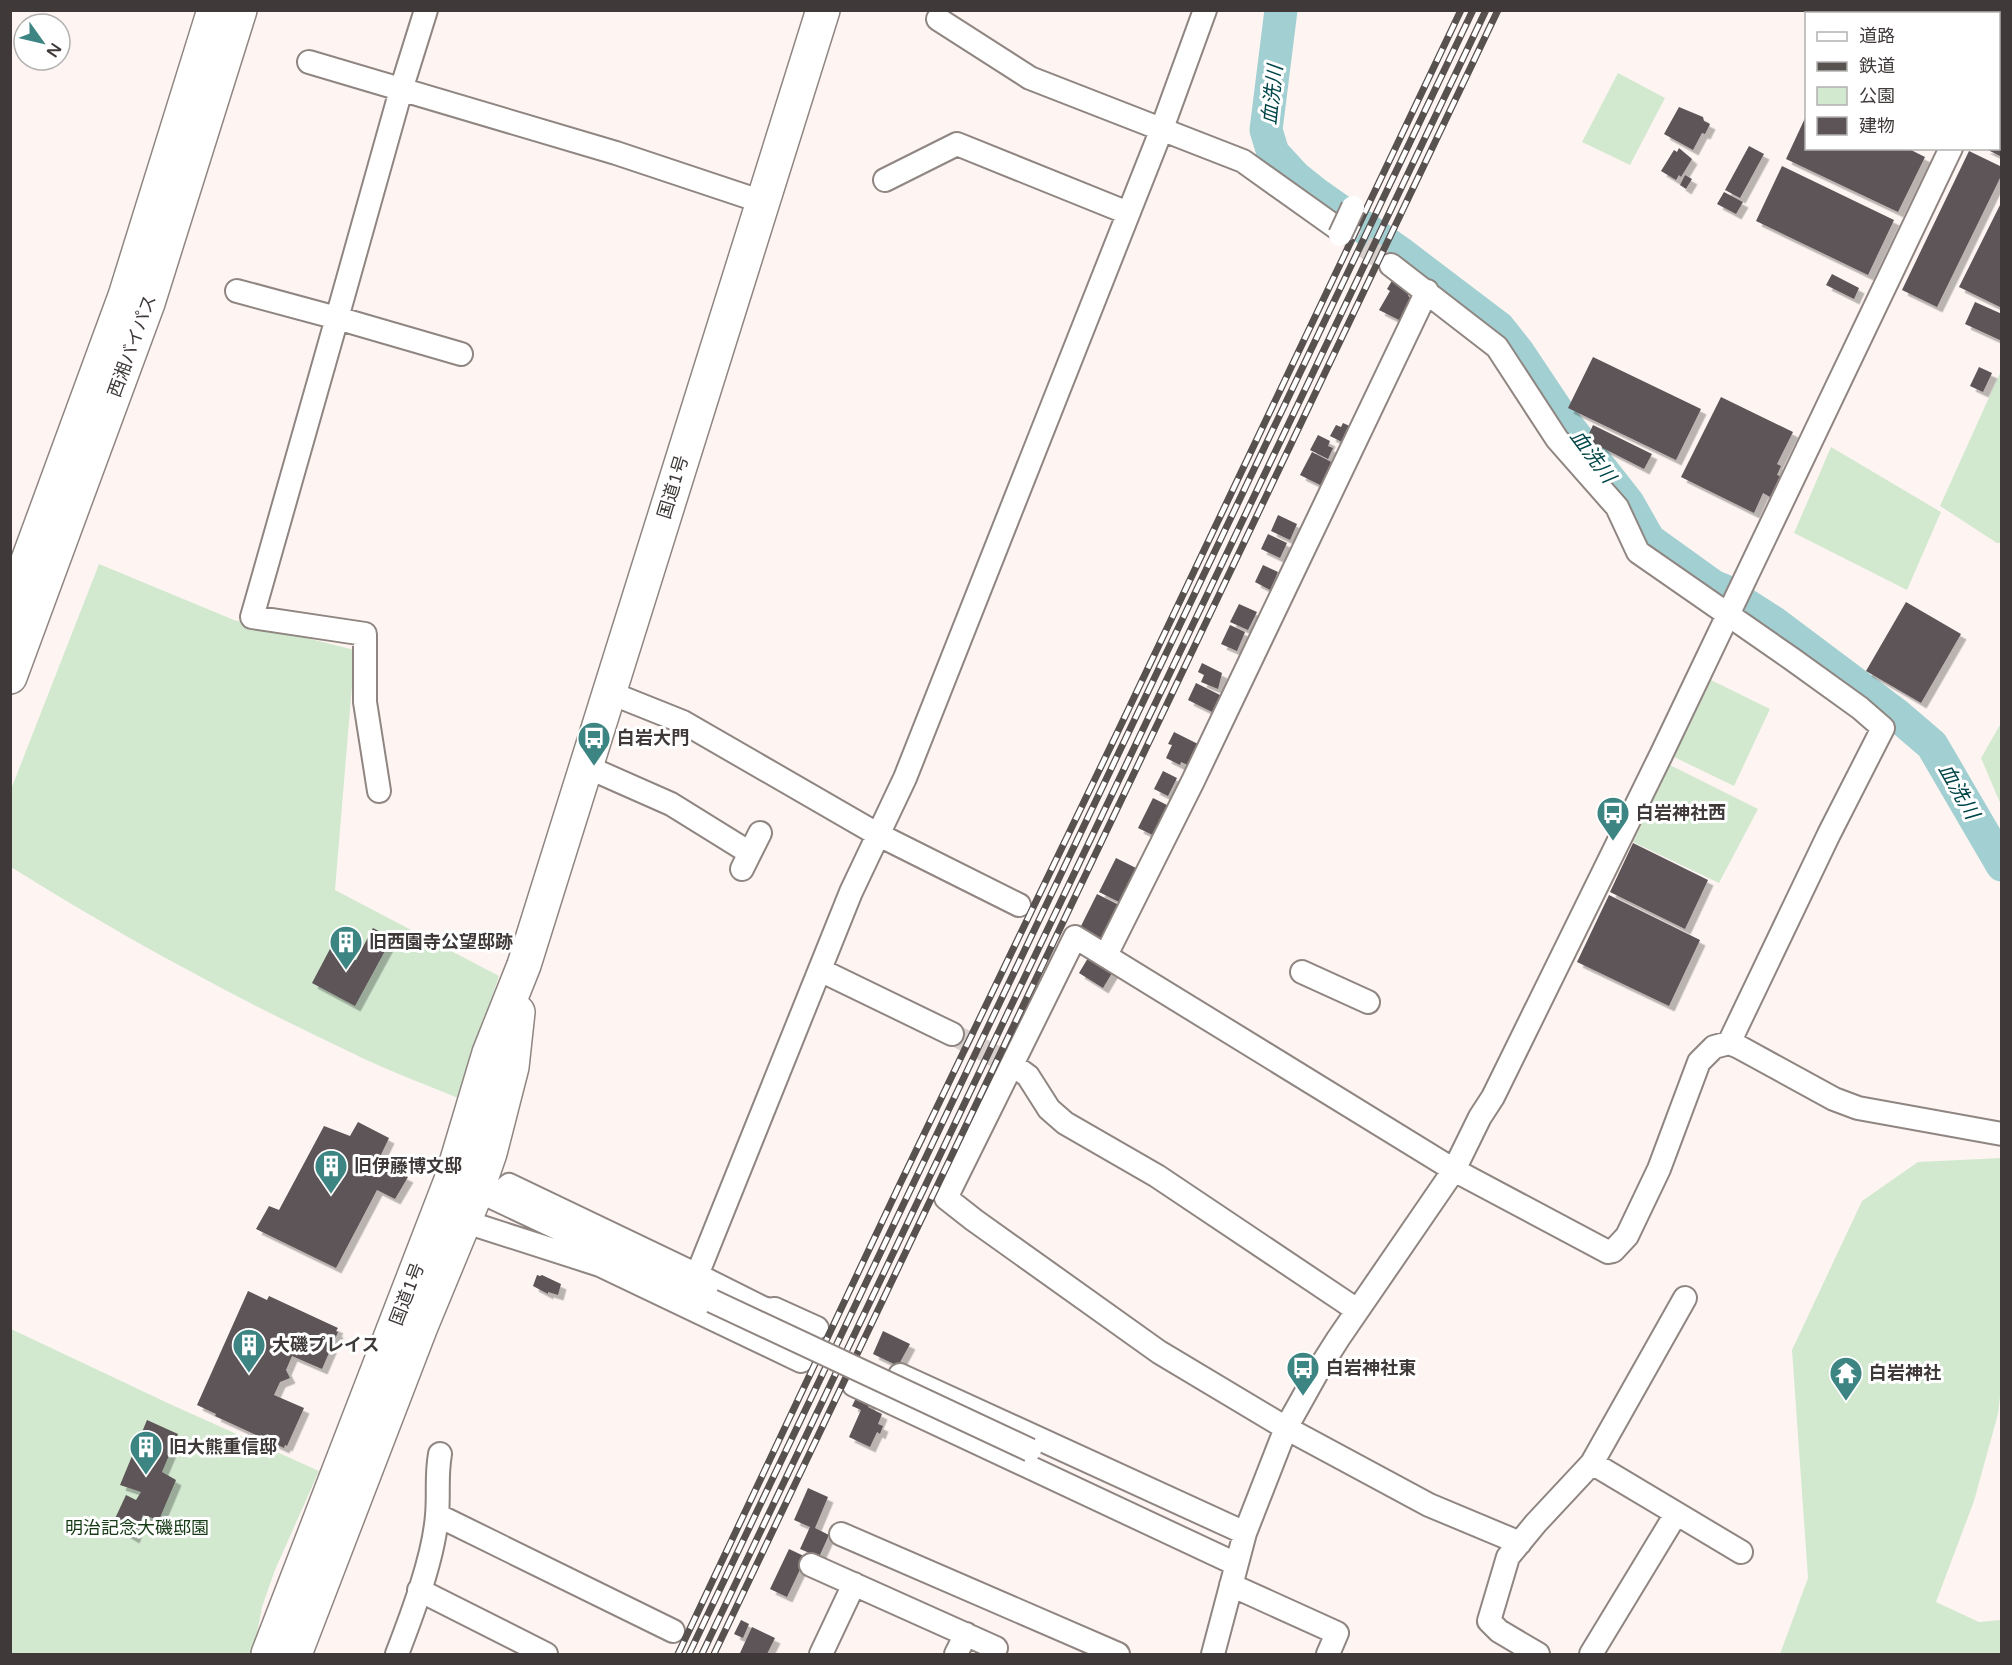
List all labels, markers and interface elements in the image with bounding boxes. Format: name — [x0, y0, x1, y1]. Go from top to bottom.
north arrow — [12, 12, 72, 72]
legend — [1805, 12, 2000, 150]
text: 道路 — [1859, 25, 1895, 47]
text: N — [42, 39, 65, 61]
text: 鉄道 — [1859, 55, 1895, 77]
water label: 血洗川 — [1258, 62, 1288, 126]
text: 公園 — [1859, 85, 1895, 107]
text: 建物 — [1859, 115, 1895, 137]
street label: 西湘バイパス — [103, 292, 161, 400]
water label: 血洗川 — [1565, 425, 1621, 489]
street label: 国道1号 — [653, 453, 693, 521]
bus stop icon: 白岩大門 — [576, 720, 612, 767]
place label: 白岩大門 — [617, 727, 689, 749]
water label: 血洗川 — [1933, 760, 1985, 825]
bus stop icon: 白岩神社西 — [1595, 795, 1631, 842]
place label: 白岩神社西 — [1636, 802, 1726, 824]
building icon: 旧西園寺公望邸跡 — [328, 924, 364, 971]
place label: 旧西園寺公望邸跡 — [369, 931, 513, 953]
building icon: 旧伊藤博文邸 — [313, 1148, 349, 1195]
place label: 旧伊藤博文邸 — [354, 1155, 462, 1177]
street label: 国道1号 — [385, 1260, 429, 1328]
building icon: 大磯プレイス — [231, 1327, 267, 1374]
place label: 大磯プレイス — [272, 1334, 379, 1356]
bus stop icon: 白岩神社東 — [1285, 1350, 1321, 1397]
temple icon: 白岩神社 — [1828, 1355, 1864, 1402]
place label: 白岩神社東 — [1326, 1357, 1416, 1379]
place label: 白岩神社 — [1869, 1362, 1941, 1384]
building icon: 旧大熊重信邸 — [128, 1429, 164, 1476]
place label: 旧大熊重信邸 — [169, 1436, 277, 1458]
park label: 明治記念大磯邸園 — [65, 1517, 209, 1539]

